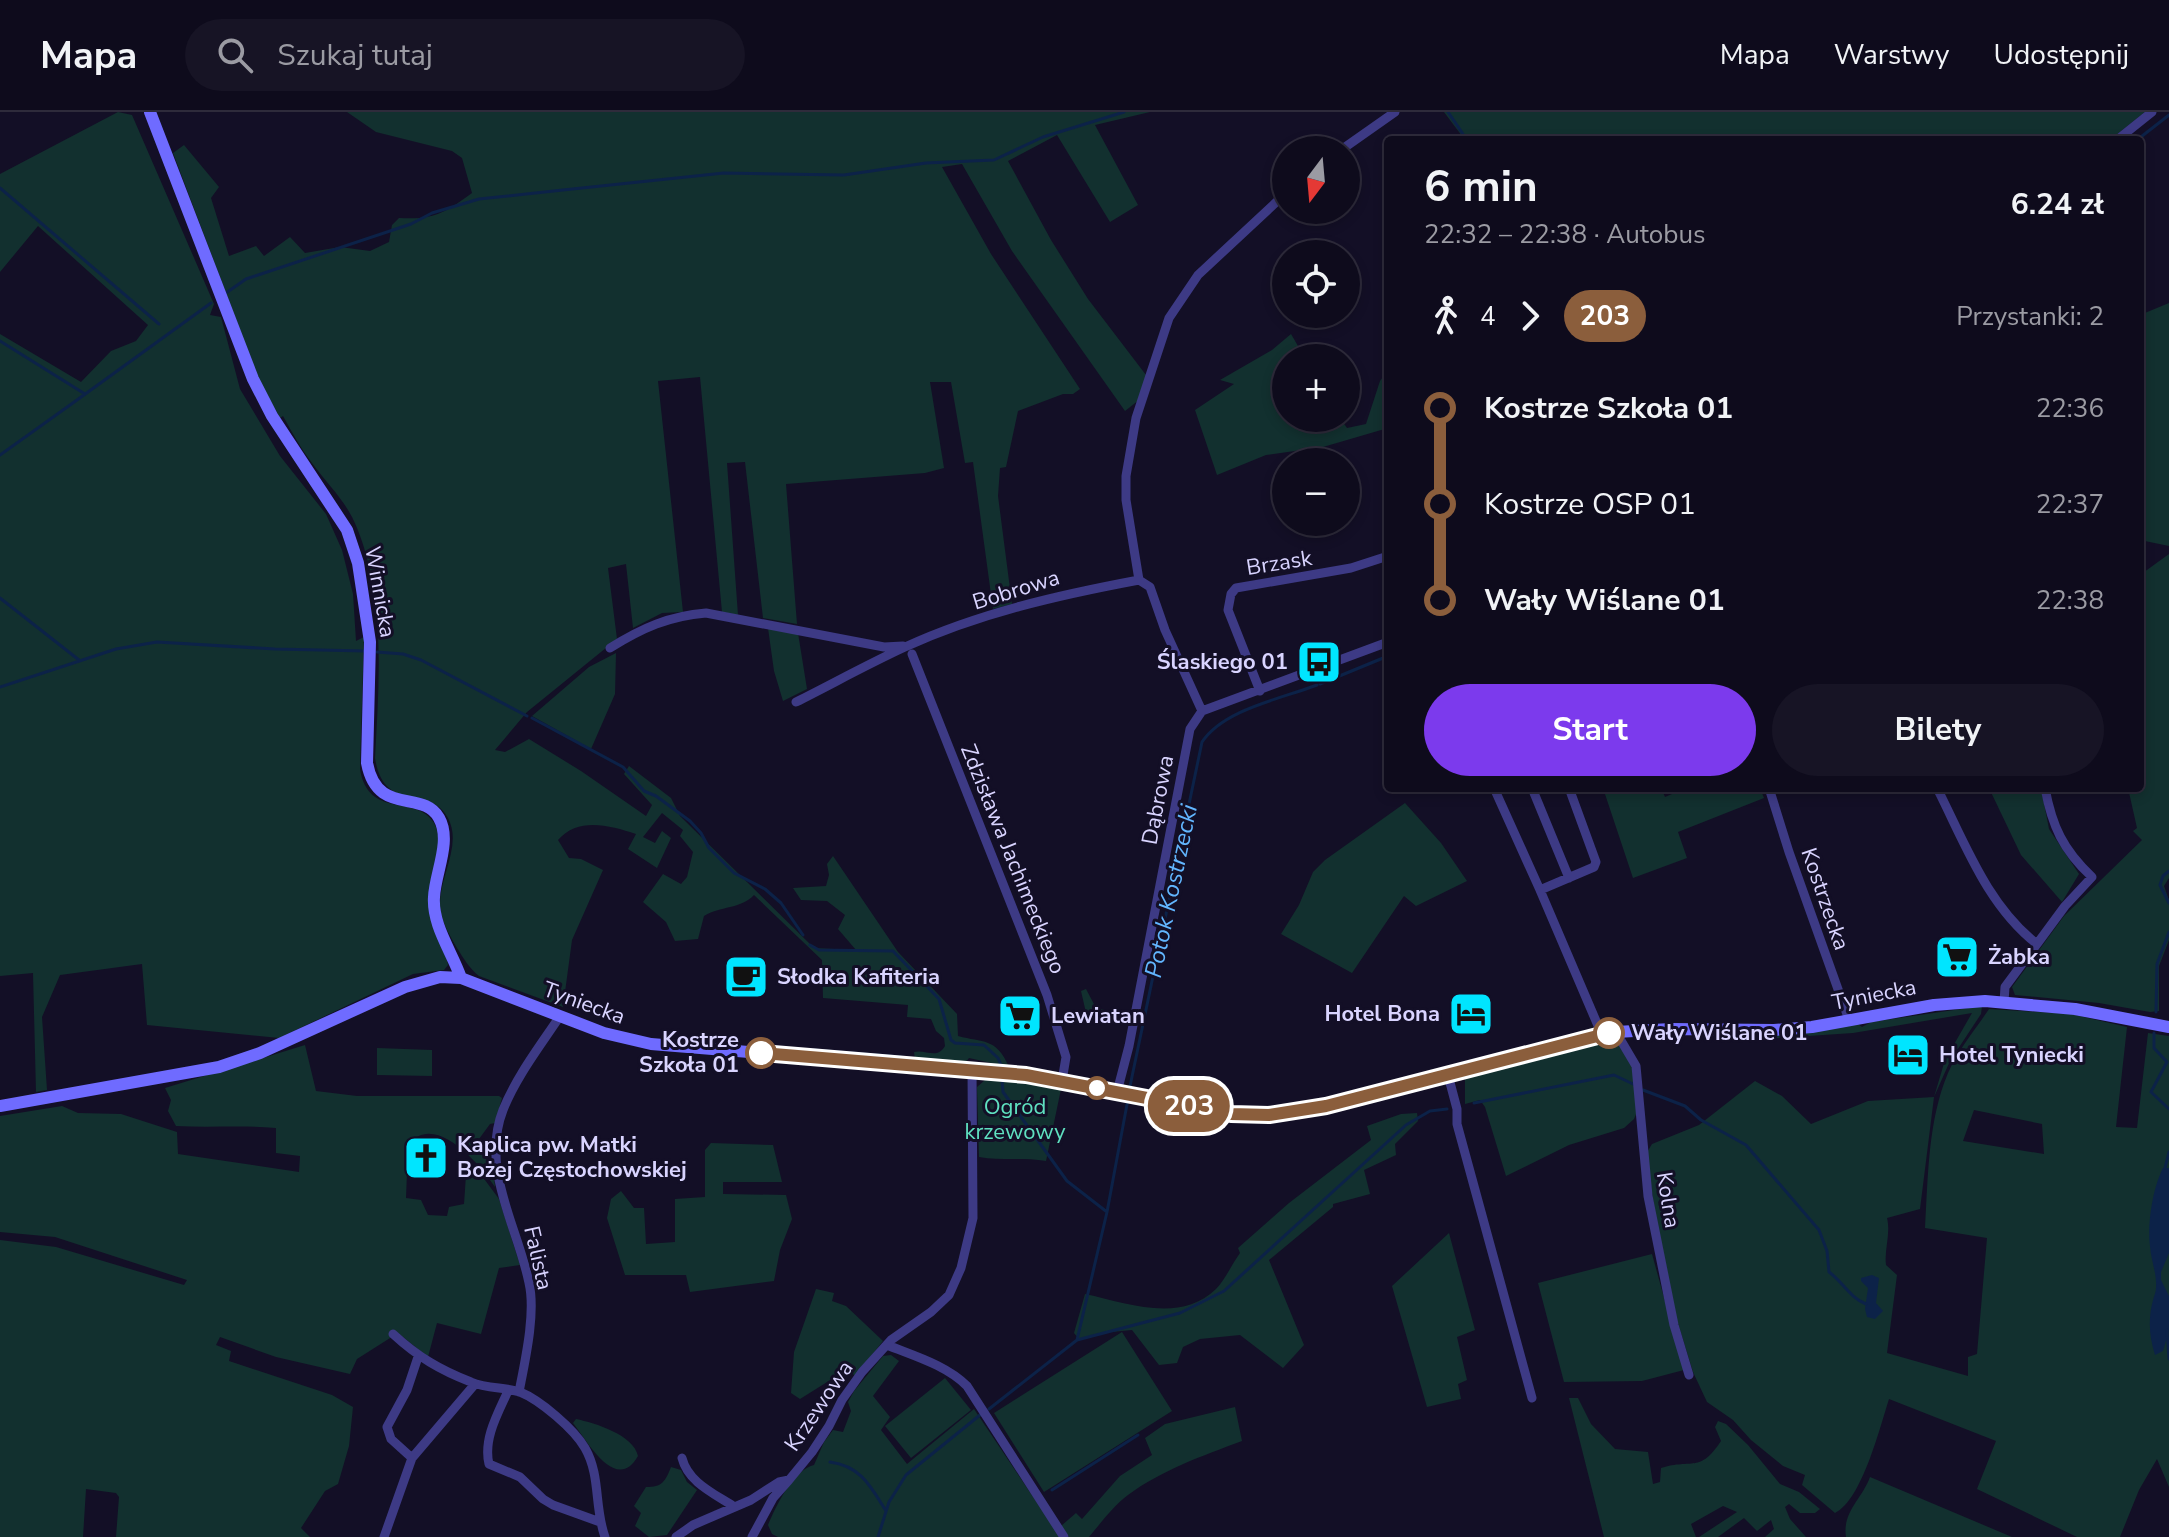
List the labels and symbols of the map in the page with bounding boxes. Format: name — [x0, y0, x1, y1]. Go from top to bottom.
north arrow — [1272, 136, 1360, 224]
street label: Brzask — [1244, 543, 1315, 583]
street label: Winnicka — [357, 544, 403, 640]
street label: Bobrowa — [969, 563, 1063, 617]
bus stop icon: Ślaskiego 01 — [1295, 638, 1343, 686]
place label: Ślaskiego 01 — [1157, 647, 1288, 677]
street label: Zdzisława Jachimeckiego — [953, 740, 1073, 978]
street label: Dąbrowa — [1135, 753, 1181, 847]
water label: Potok Kostrzecki — [1137, 801, 1205, 981]
street label: Kostrzecka — [1794, 844, 1856, 954]
supermarket icon: Żabka — [1933, 933, 1981, 981]
place label: Żabka — [1988, 942, 2050, 972]
cafe icon: Słodka Kafiteria — [722, 953, 770, 1001]
place label: Słodka Kafiteria — [777, 962, 940, 992]
street label: Tyniecka — [1829, 972, 1919, 1018]
street label: Tyniecka — [539, 974, 629, 1032]
hotel icon: Hotel Bona — [1447, 990, 1495, 1038]
supermarket icon: Lewiatan — [996, 992, 1044, 1040]
place label: Hotel Bona — [1324, 999, 1440, 1029]
place label: Lewiatan — [1051, 1001, 1145, 1031]
marker: Wały Wiślane 01 — [1594, 1018, 1624, 1048]
place label: Wały Wiślane 01 — [1631, 1018, 1807, 1048]
place label: Kostrze Szkoła 01 — [639, 1025, 739, 1080]
hotel icon: Hotel Tyniecki — [1884, 1031, 1932, 1079]
marker: Kostrze Szkoła 01 — [746, 1038, 776, 1068]
place label: Hotel Tyniecki — [1939, 1040, 2084, 1070]
unlabelled marker — [1086, 1077, 1108, 1099]
line badge: 203 — [1143, 1080, 1235, 1132]
park label: Ogród krzewowy — [964, 1092, 1066, 1147]
place label: Kaplica pw. Matki Bożej Częstochowskiej — [457, 1130, 687, 1185]
church icon: Kaplica pw. Matki Bożej Częstochowskiej — [402, 1134, 450, 1182]
street label: Kolna — [1649, 1170, 1687, 1230]
street label: Falista — [516, 1223, 560, 1293]
street label: Krzewowa — [778, 1355, 860, 1457]

